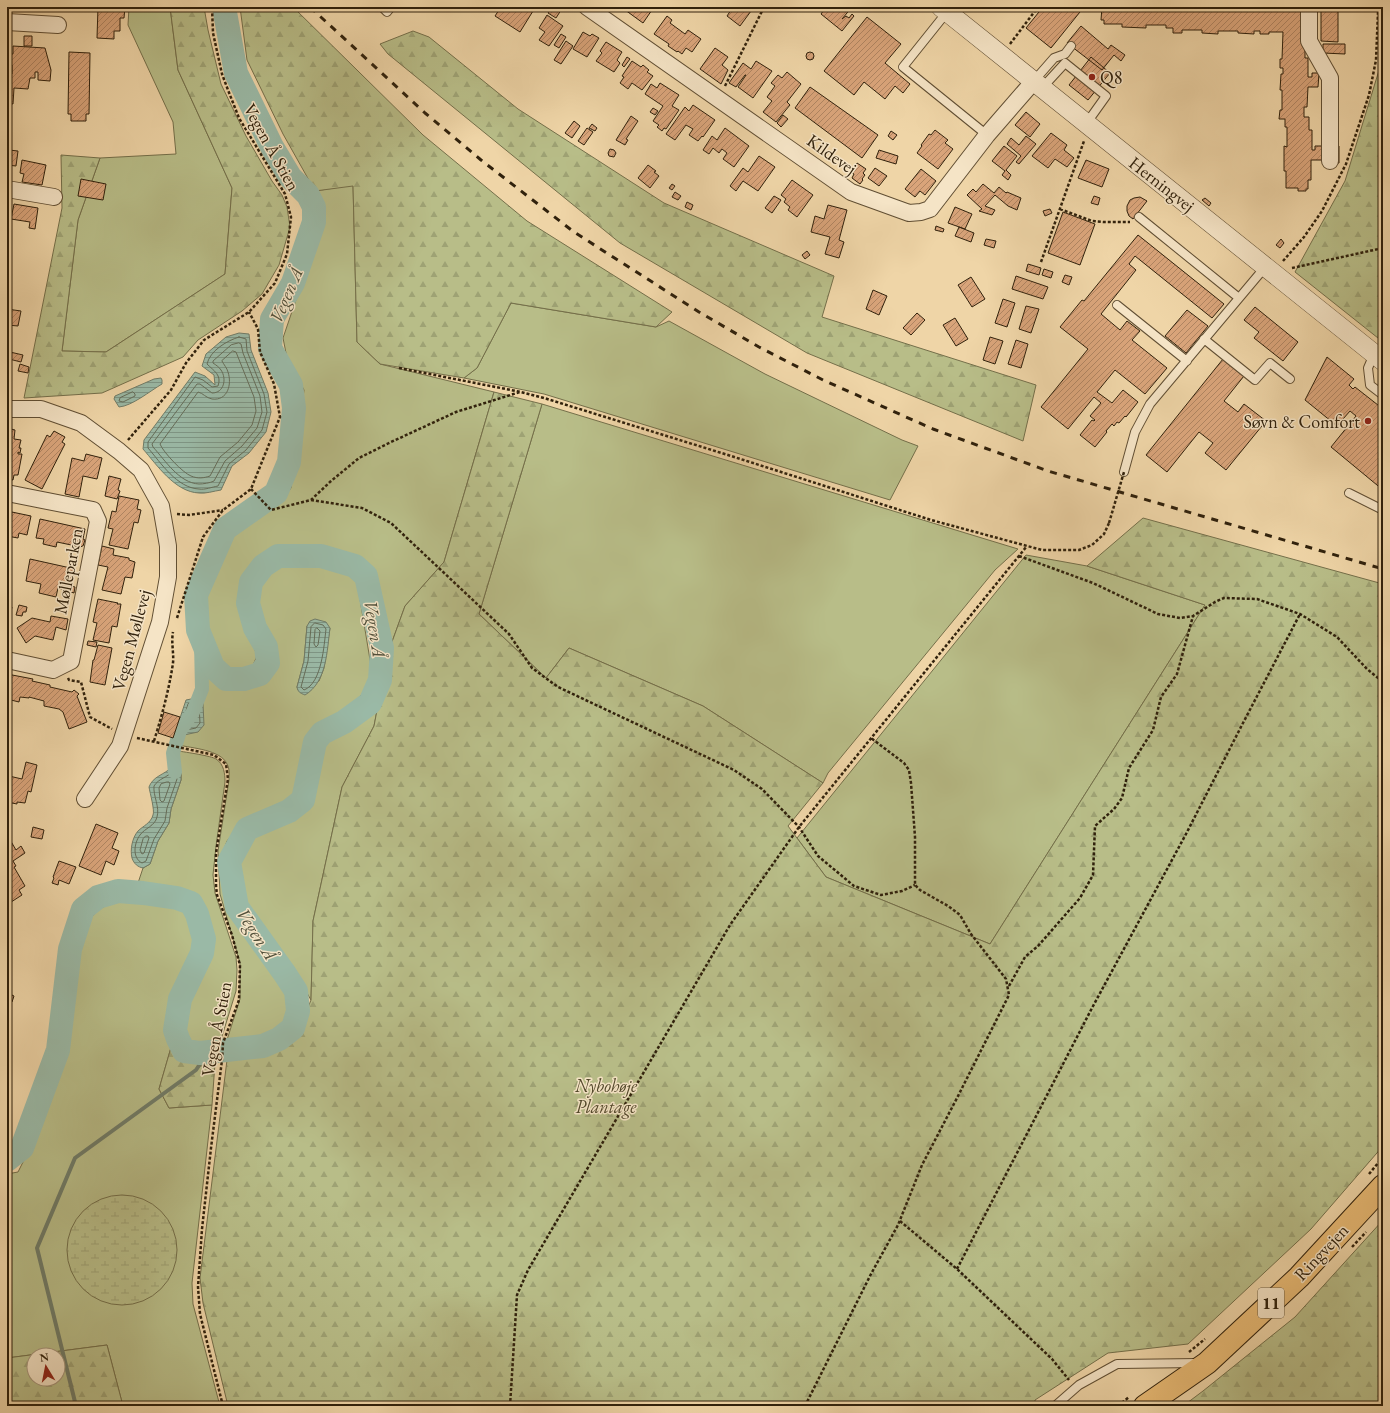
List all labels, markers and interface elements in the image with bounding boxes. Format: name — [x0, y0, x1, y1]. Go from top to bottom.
place label: Q8 — [1100, 66, 1122, 89]
marker: Q8 — [1087, 72, 1097, 82]
street label: Vegen Å Stien — [239, 99, 306, 195]
street label: Kildevej — [803, 129, 861, 179]
street label: Herningvej — [1124, 151, 1200, 217]
water label: Vegen Å — [263, 262, 309, 327]
place label: Søvn & Comfort — [1243, 410, 1360, 433]
marker: Søvn & Comfort — [1363, 416, 1373, 426]
street label: Mølleparken — [48, 526, 88, 616]
street label: Vegen Møllevej — [106, 587, 156, 693]
water label: Vegen Å — [358, 598, 392, 661]
water label: Vegen Å — [231, 903, 284, 966]
street label: Vegen Å Stien — [196, 979, 237, 1078]
park label: Nybohøje Plantage — [574, 1074, 638, 1119]
street label: Ringvejen — [1289, 1218, 1353, 1285]
road number: 11 — [1258, 1288, 1284, 1318]
north arrow — [26, 1347, 66, 1387]
text: N — [39, 1349, 50, 1365]

